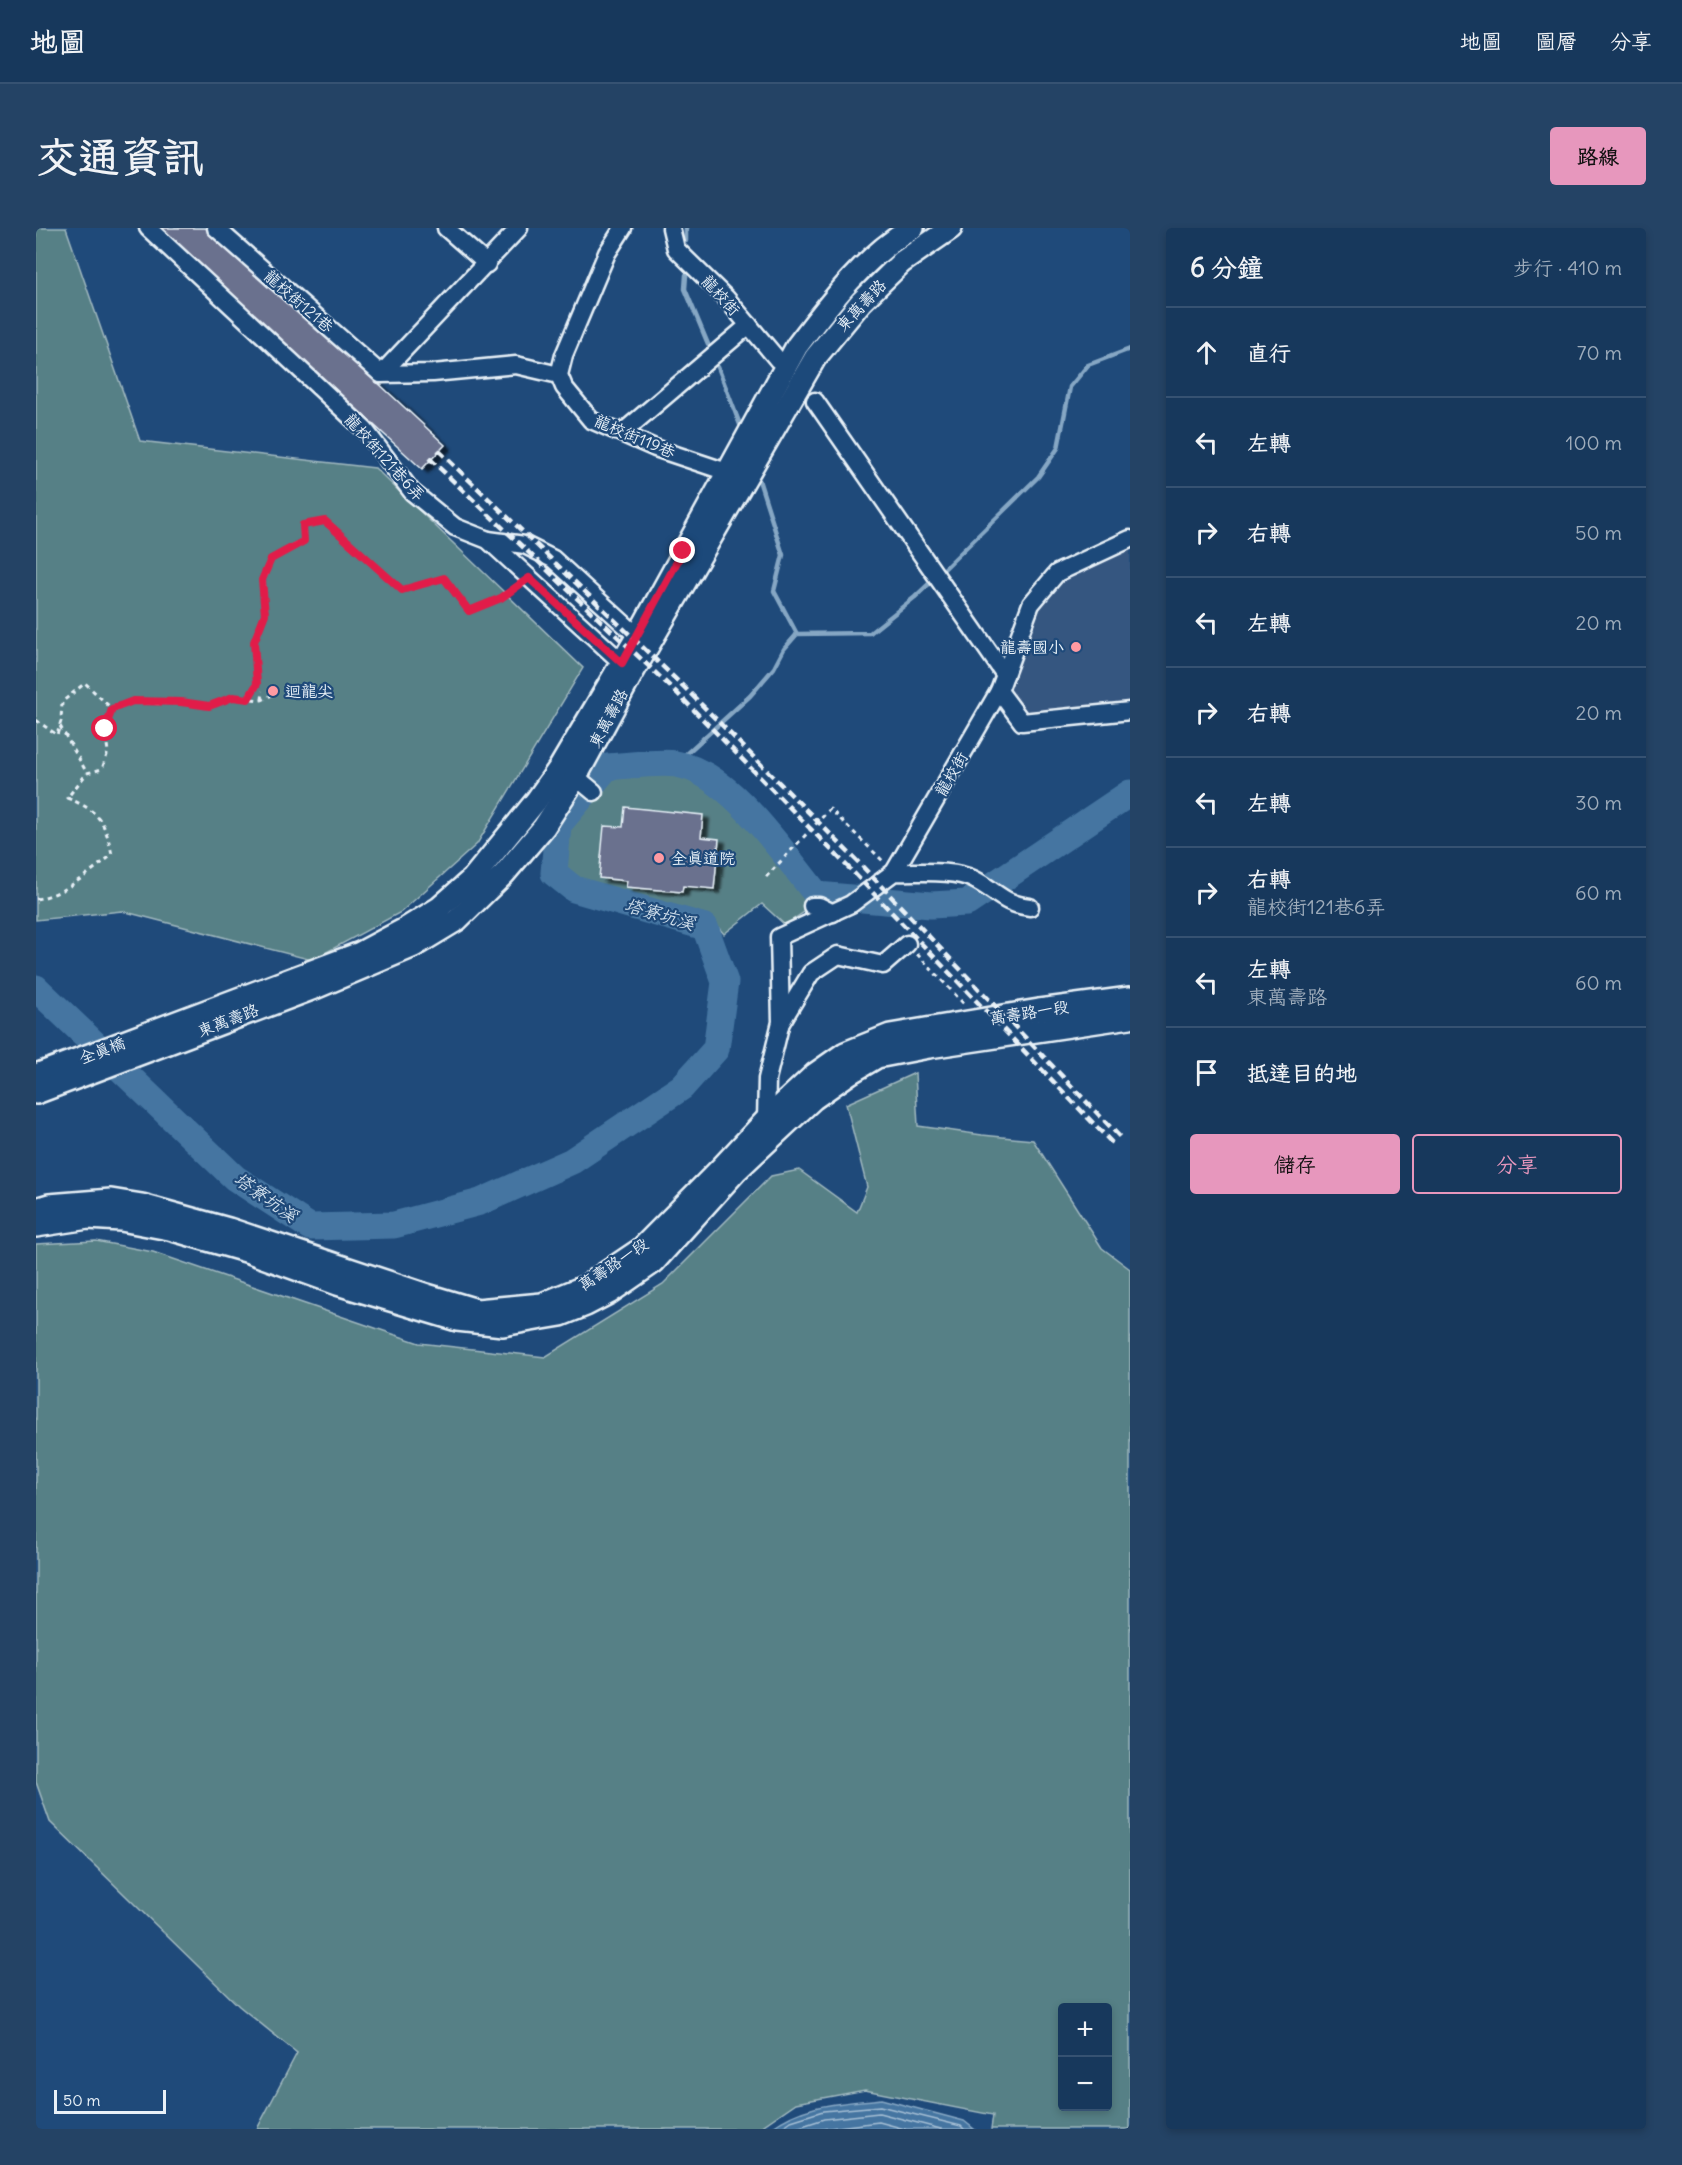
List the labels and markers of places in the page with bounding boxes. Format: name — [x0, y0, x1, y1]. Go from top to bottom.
place label: 龍壽國小 — [1000, 637, 1064, 657]
marker: 龍壽國小 — [1069, 640, 1083, 654]
place label: 迴龍尖 — [285, 681, 333, 701]
marker: 迴龍尖 — [266, 684, 280, 698]
place label: 全真道院 — [671, 848, 735, 868]
marker: 全真道院 — [652, 851, 666, 865]

